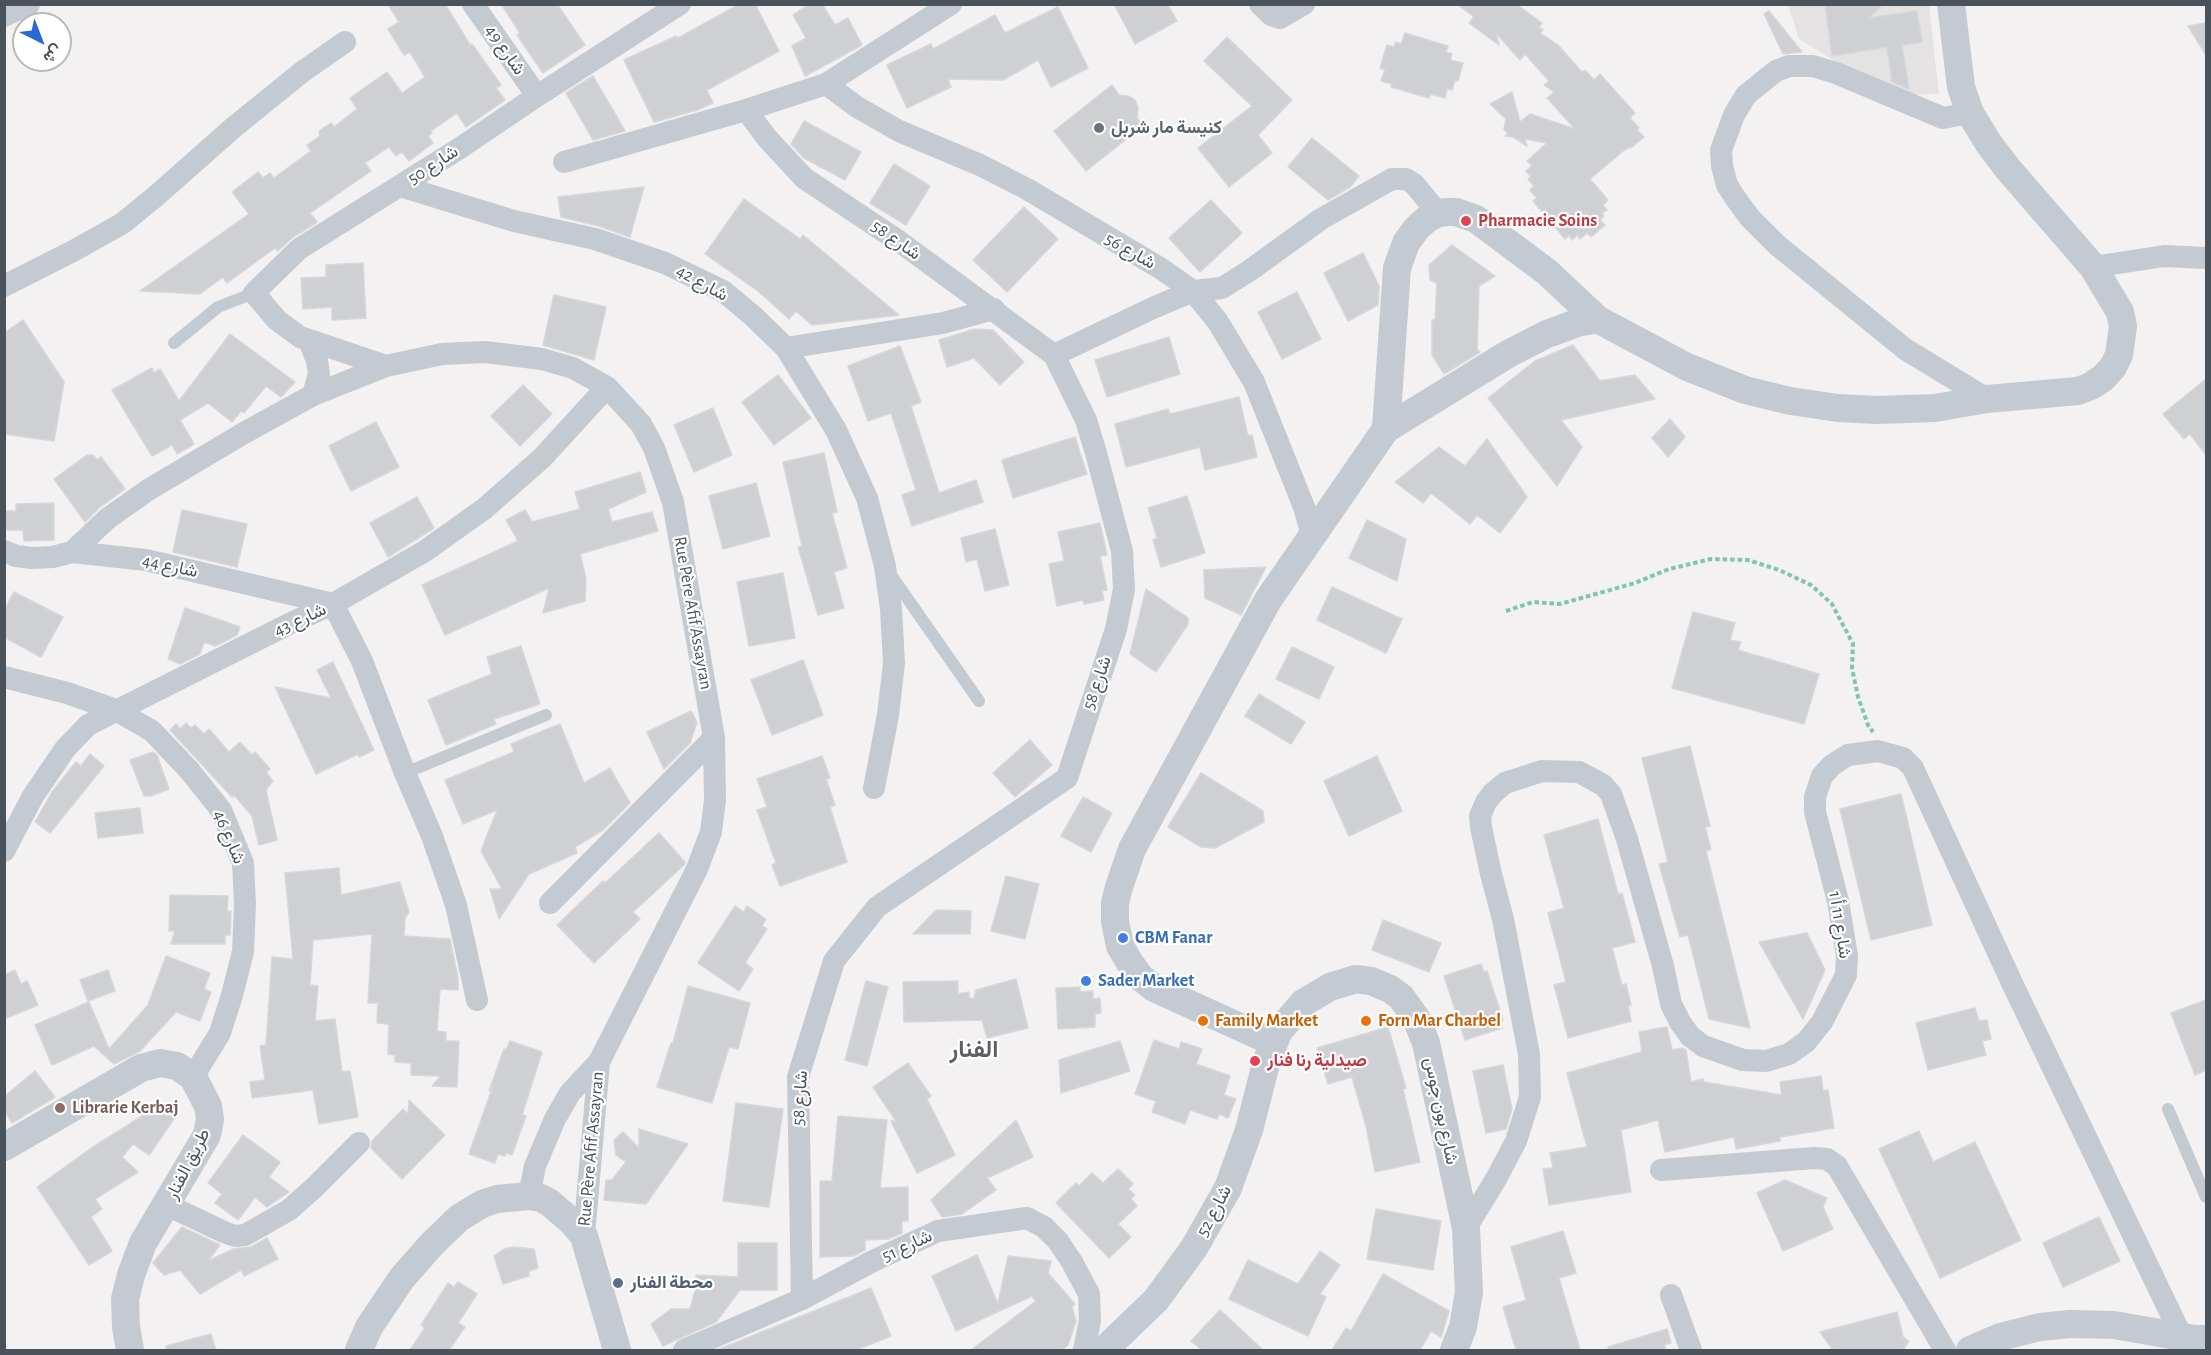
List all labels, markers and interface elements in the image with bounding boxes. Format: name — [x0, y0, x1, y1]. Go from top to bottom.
north arrow — [12, 12, 72, 72]
street label: شارع 49 — [480, 21, 530, 79]
text: ش — [40, 42, 65, 66]
place label: كنيسة مار شربل — [1111, 117, 1222, 139]
marker: كنيسة مار شربل — [1092, 121, 1106, 135]
street label: شارع 50 — [404, 141, 462, 189]
place label: Pharmacie Soins — [1478, 210, 1597, 232]
marker: Pharmacie Soins — [1459, 214, 1473, 228]
street label: شارع 58 — [867, 215, 925, 265]
street label: شارع 56 — [1101, 228, 1159, 274]
street label: شارع 42 — [672, 260, 732, 306]
street label: Rue Père Afif Assayran — [669, 535, 717, 691]
street label: شارع 44 — [140, 550, 200, 582]
street label: شارع 43 — [270, 599, 330, 641]
street label: شارع 58 — [1078, 653, 1116, 713]
street label: شارع 46 — [208, 807, 250, 867]
street label: شارع 11 أ 1 — [1824, 890, 1856, 960]
place label: CBM Fanar — [1135, 927, 1212, 949]
marker: CBM Fanar — [1116, 931, 1130, 945]
place label: Sader Market — [1098, 970, 1194, 992]
marker: Sader Market — [1079, 974, 1093, 988]
place label: Family Market — [1215, 1010, 1318, 1032]
place label: Forn Mar Charbel — [1378, 1010, 1501, 1032]
marker: Family Market — [1196, 1014, 1210, 1028]
marker: Forn Mar Charbel — [1359, 1014, 1373, 1028]
district label: الفنار — [950, 1036, 998, 1064]
place label: صيدلية رنا فنار — [1267, 1050, 1367, 1072]
marker: صيدلية رنا فنار — [1248, 1054, 1262, 1068]
street label: شارع بون جوس — [1419, 1055, 1463, 1167]
street label: شارع 58 — [787, 1070, 813, 1126]
street label: Rue Père Afif Assayran — [573, 1071, 609, 1227]
place label: Librarie Kerbaj — [72, 1097, 179, 1119]
marker: Librarie Kerbaj — [53, 1101, 67, 1115]
street label: طريق الفنار — [161, 1125, 215, 1203]
street label: شارع 52 — [1192, 1182, 1236, 1240]
street label: شارع 51 — [878, 1225, 936, 1267]
place label: محطة الفنار — [630, 1272, 713, 1294]
marker: محطة الفنار — [611, 1276, 625, 1290]

